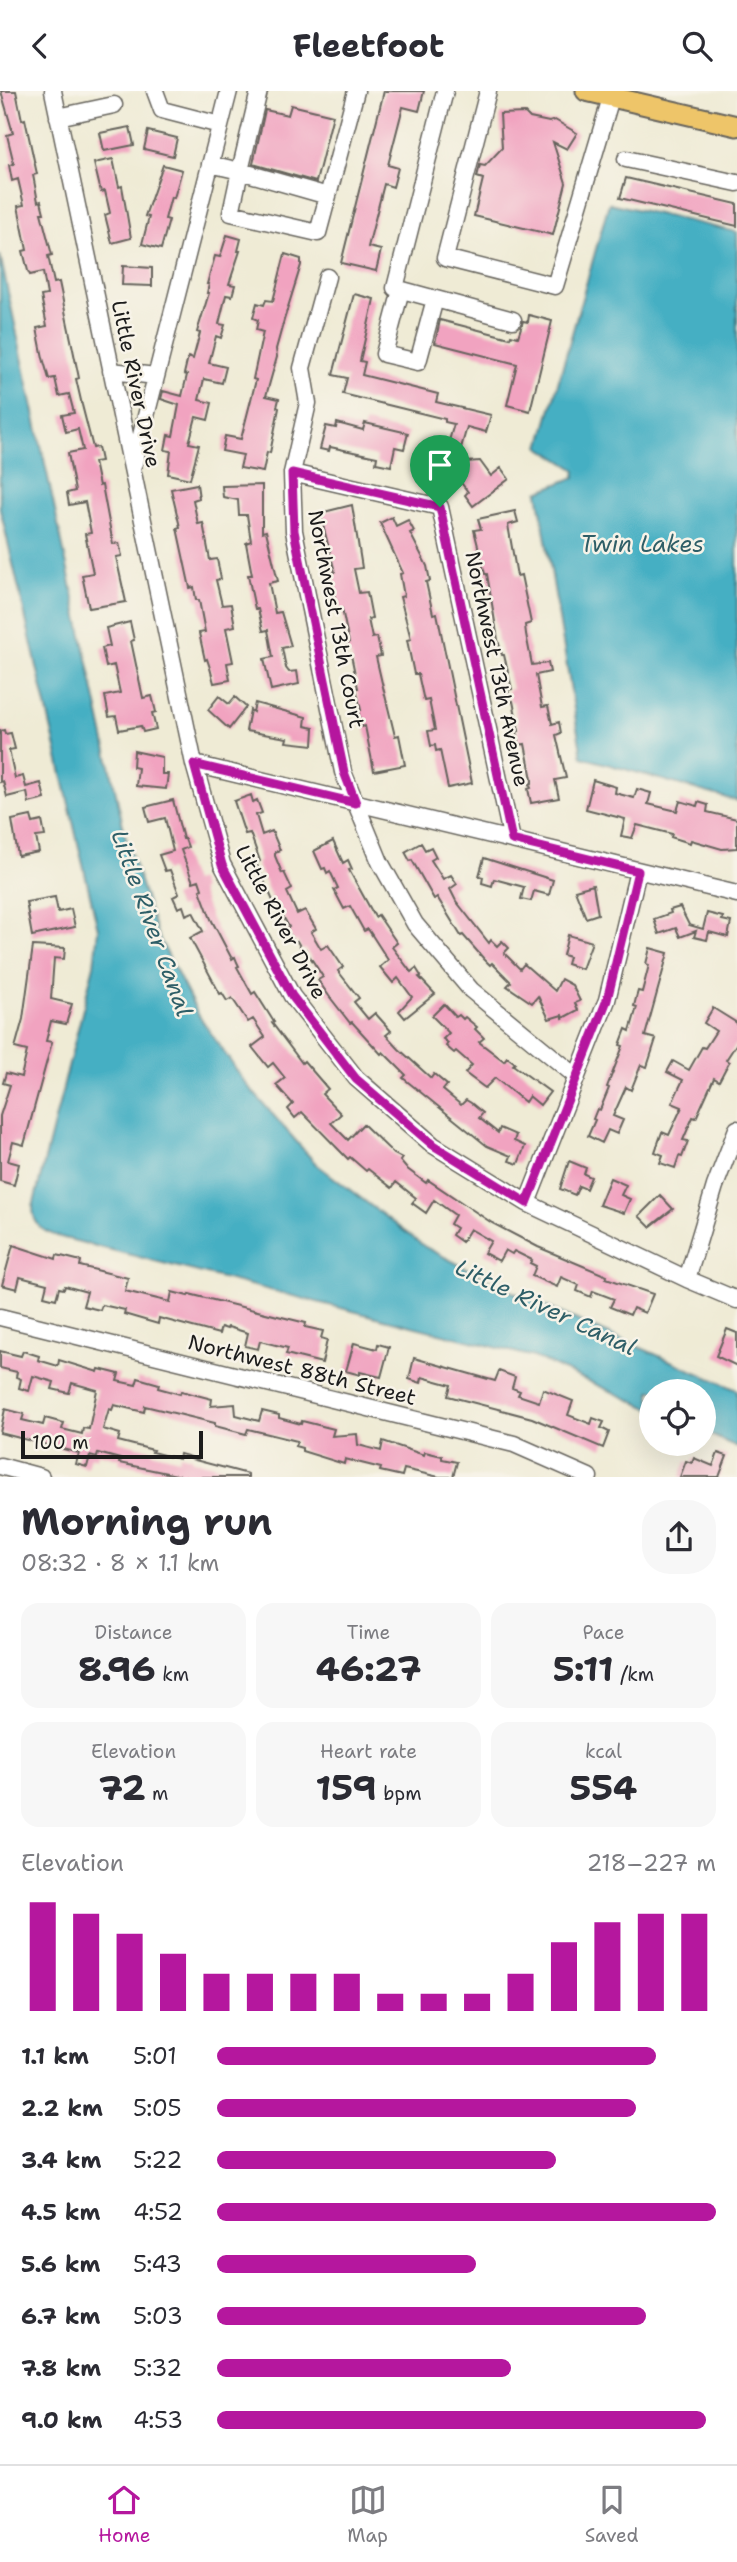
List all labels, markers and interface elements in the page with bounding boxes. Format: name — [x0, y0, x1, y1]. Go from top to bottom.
text: Fleetfoot — [293, 24, 444, 67]
icon: back — [21, 27, 59, 65]
icon: search — [678, 27, 716, 65]
street label: Little River Drive — [105, 298, 167, 470]
pin — [410, 435, 470, 507]
icon: arrive — [421, 446, 459, 484]
street label: Northwest 13th Court — [301, 507, 371, 731]
water label: Twin Lakes — [580, 529, 704, 559]
street label: Northwest 13th Avenue — [458, 549, 536, 789]
water label: Little River Canal — [104, 826, 200, 1020]
street label: Little River Drive — [229, 840, 333, 1004]
water label: Little River Canal — [451, 1252, 641, 1362]
street label: Northwest 88th Street — [185, 1328, 419, 1412]
map controls — [639, 1379, 716, 1456]
button: locate — [639, 1379, 716, 1456]
scale bar — [21, 1428, 203, 1460]
text: 100 m — [32, 1430, 89, 1455]
text: Morning run — [21, 1496, 272, 1547]
button: share — [642, 1500, 716, 1574]
text: 08:32 · 8 × 1.1 km — [21, 1548, 219, 1578]
text: Distance — [95, 1620, 172, 1645]
text: Time — [347, 1620, 390, 1645]
text: Pace — [583, 1620, 624, 1645]
text: 8.96 — [78, 1645, 156, 1692]
text: 46:27 — [316, 1645, 421, 1692]
text: 5:11 — [553, 1645, 614, 1692]
text: km — [156, 1662, 189, 1687]
text: /km — [614, 1662, 654, 1687]
text: Elevation — [91, 1739, 176, 1764]
text: Heart rate — [320, 1739, 417, 1764]
text: kcal — [585, 1739, 622, 1764]
text: 72 — [98, 1764, 146, 1811]
text: 159 — [315, 1764, 377, 1811]
text: 554 — [570, 1764, 637, 1811]
text: m — [146, 1781, 169, 1806]
text: bpm — [377, 1781, 422, 1806]
text: Elevation — [21, 1848, 124, 1878]
text: 218–227 m — [586, 1848, 716, 1878]
text: 1.1 km — [21, 2041, 89, 2071]
text: 5:01 — [133, 2041, 177, 2071]
text: 2.2 km — [21, 2093, 103, 2123]
text: 5:05 — [133, 2093, 182, 2123]
text: 3.4 km — [21, 2145, 101, 2175]
text: 5:22 — [133, 2145, 182, 2175]
text: 4.5 km — [21, 2197, 101, 2227]
text: 4:52 — [133, 2197, 183, 2227]
text: 5.6 km — [21, 2249, 100, 2279]
text: 5:43 — [133, 2249, 182, 2279]
text: 6.7 km — [21, 2301, 100, 2331]
text: 5:03 — [133, 2301, 183, 2331]
text: 7.8 km — [21, 2353, 101, 2383]
text: 5:32 — [133, 2353, 182, 2383]
text: 9.0 km — [21, 2405, 103, 2435]
text: 4:53 — [133, 2405, 183, 2435]
tab: Home — [98, 2481, 151, 2548]
tab: Map — [347, 2481, 388, 2548]
tab: Saved — [585, 2481, 639, 2548]

